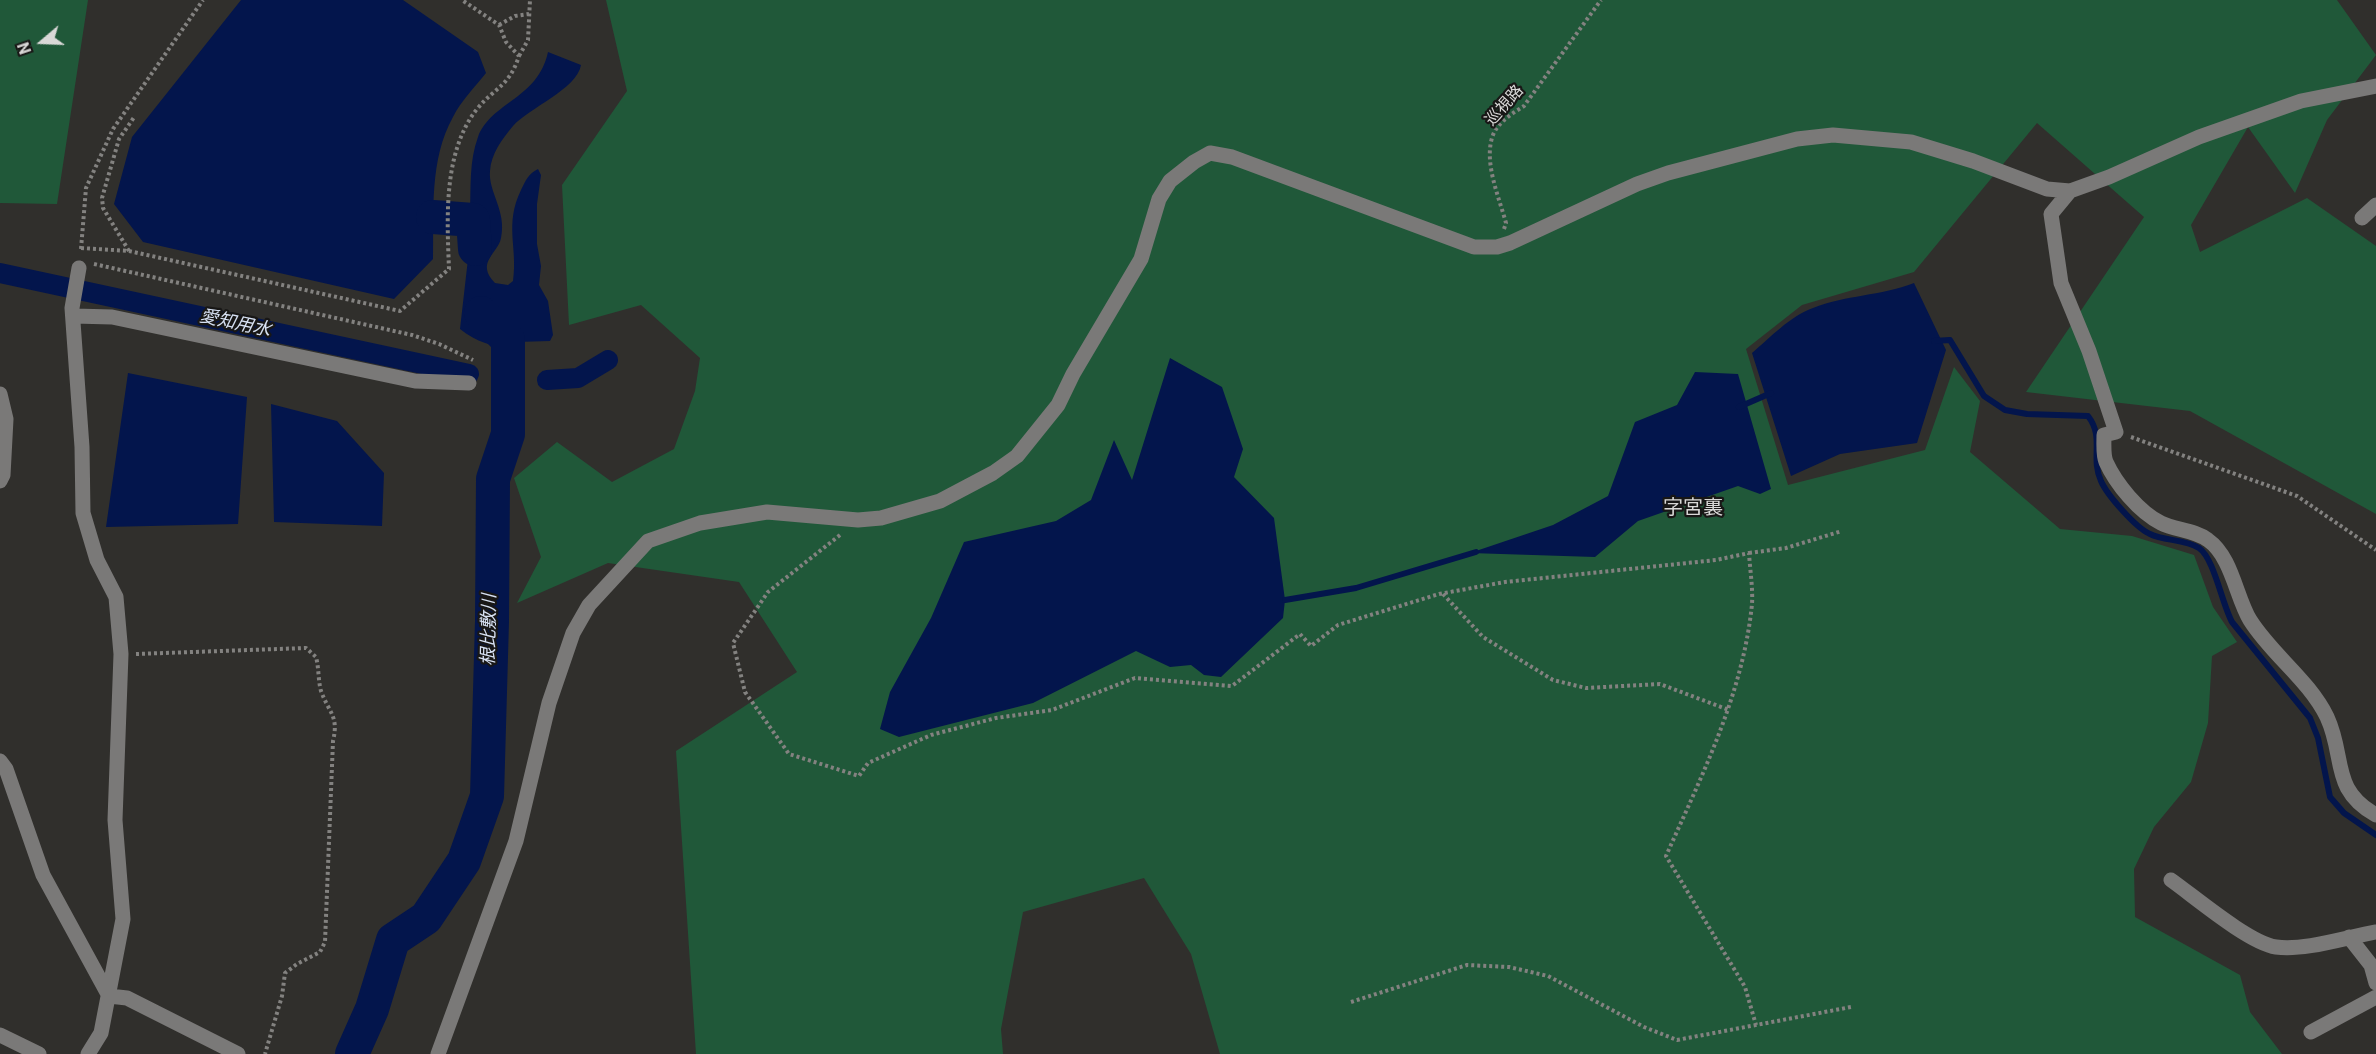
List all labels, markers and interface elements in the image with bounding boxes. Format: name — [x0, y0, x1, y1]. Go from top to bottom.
north arrow — [12, 12, 72, 72]
text: N — [14, 40, 35, 56]
street label: 巡視路 — [1482, 82, 1528, 130]
water label: 愛知用水 — [198, 306, 272, 342]
district label: 字宮裏 — [1663, 497, 1723, 521]
water label: 根比敷川 — [479, 594, 501, 666]

